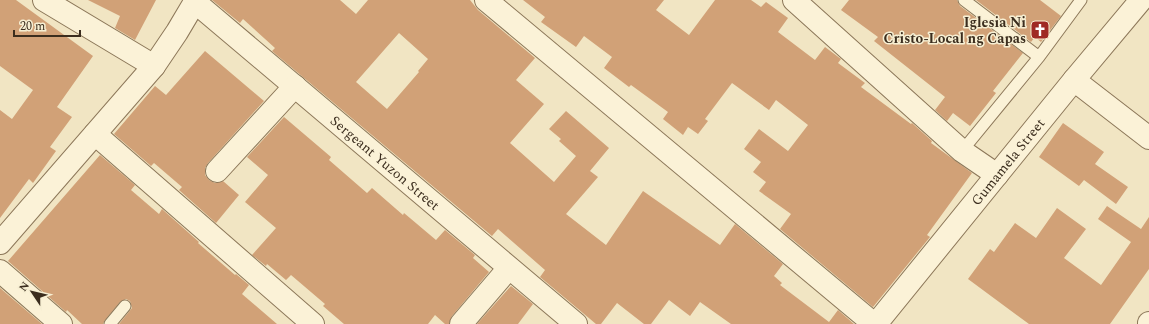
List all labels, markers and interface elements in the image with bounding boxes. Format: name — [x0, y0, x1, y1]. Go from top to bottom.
scale bar — [14, 12, 80, 38]
place label: Iglesia Ni Cristo-Local ng Capas — [884, 12, 1026, 49]
text: 20 m — [20, 17, 45, 36]
church icon: Iglesia Ni Cristo-Local ng Capas — [1029, 19, 1051, 41]
street label: Sergeant Yuzon Street — [325, 111, 444, 216]
street label: Gumamela Street — [966, 114, 1050, 210]
north arrow — [12, 272, 52, 312]
text: N — [15, 278, 34, 295]

